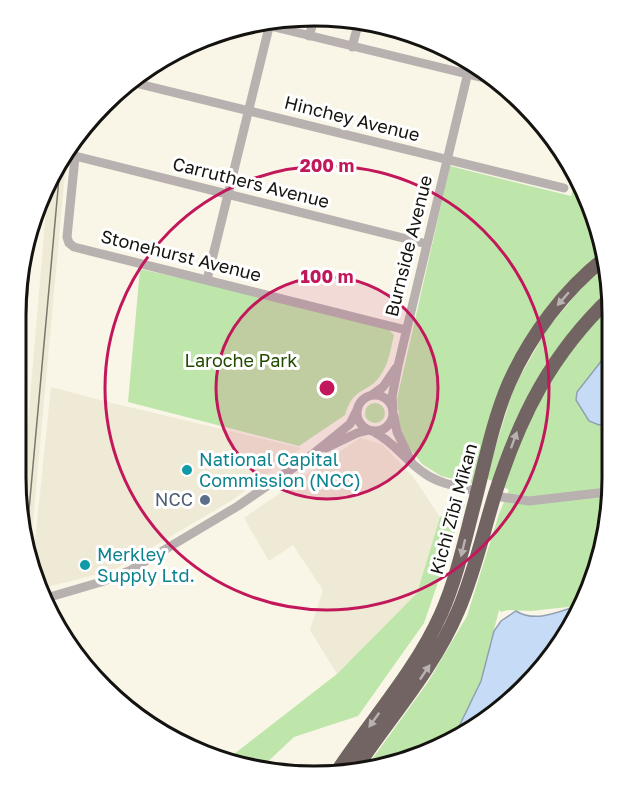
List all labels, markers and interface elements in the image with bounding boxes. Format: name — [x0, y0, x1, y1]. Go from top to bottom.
street label: Hinchey Avenue — [282, 91, 422, 145]
street label: Carruthers Avenue — [171, 152, 332, 212]
text: 200 m — [300, 154, 354, 176]
street label: Burnside Avenue — [380, 173, 436, 319]
street label: Stonehurst Avenue — [99, 224, 264, 286]
text: 100 m — [301, 265, 353, 287]
one-way arrow — [557, 291, 570, 306]
park label: Laroche Park — [184, 349, 298, 371]
centre of rings — [317, 378, 337, 398]
one-way arrow — [509, 431, 519, 449]
street label: Kichi Zībī Mīkan — [425, 441, 481, 577]
place label: National Capital Commission (NCC) — [199, 448, 361, 491]
marker: National Capital Commission (NCC) — [180, 463, 194, 477]
place label: NCC — [155, 488, 193, 510]
marker: NCC — [198, 493, 212, 507]
one-way arrow — [458, 539, 467, 557]
place label: Merkley Supply Ltd. — [97, 543, 195, 586]
marker: Merkley Supply Ltd. — [78, 558, 92, 572]
one-way arrow — [419, 664, 430, 680]
one-way arrow — [368, 711, 380, 727]

